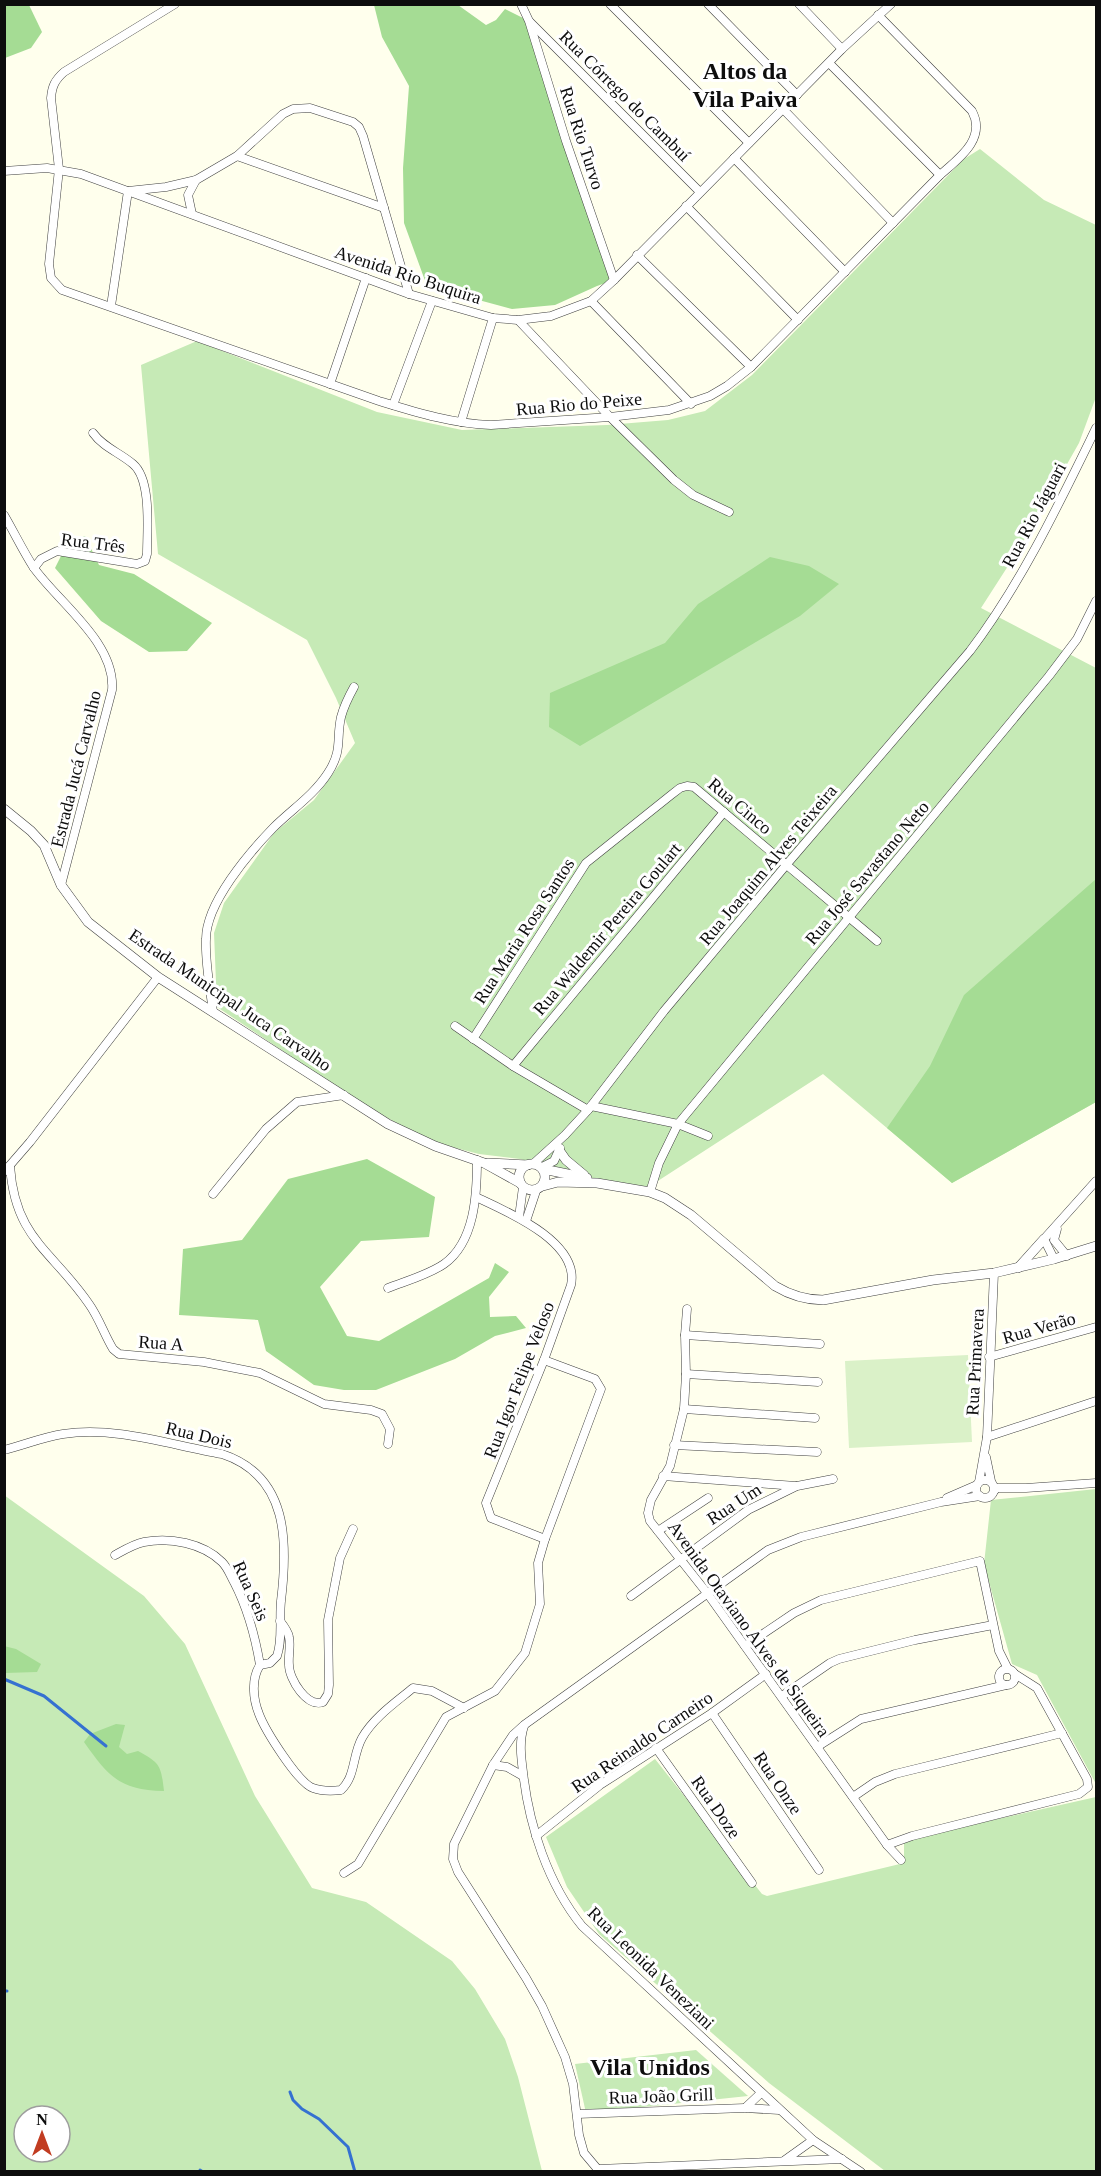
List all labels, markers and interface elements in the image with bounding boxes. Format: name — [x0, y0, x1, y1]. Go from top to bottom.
street label: Rua Córrego do Cambuí — [556, 27, 694, 165]
district label: Altos da Vila Paiva — [692, 58, 798, 112]
street label: Rua Rio Turvo — [556, 84, 608, 192]
street label: Avenida Rio Buquira — [332, 242, 484, 308]
street label: Rua Rio do Peixe — [515, 389, 643, 419]
street label: Rua Rio Jáguari — [998, 459, 1070, 571]
street label: Rua Três — [60, 529, 126, 557]
street label: Estrada Jucá Carvalho — [47, 689, 105, 849]
street label: Rua Cinco — [704, 774, 776, 838]
street label: Rua Joaquim Alves Teixeira — [695, 781, 841, 949]
street label: Rua José Savastano Neto — [801, 797, 933, 949]
street label: Rua Waldemir Pereira Goulart — [529, 839, 685, 1019]
street label: Rua Maria Rosa Santos — [469, 854, 579, 1008]
street label: Estrada Municipal Juca Carvalho — [125, 925, 335, 1075]
street label: Rua Igor Felipe Veloso — [480, 1299, 558, 1461]
street label: Rua Primavera — [962, 1308, 988, 1416]
street label: Rua Verão — [1000, 1308, 1078, 1348]
street label: Rua A — [138, 1331, 184, 1355]
street label: Rua Dois — [164, 1418, 234, 1452]
street label: Rua Um — [703, 1479, 765, 1529]
street label: Avenida Otaviano Alves de Siqueira — [664, 1517, 834, 1741]
street label: Rua Seis — [229, 1558, 273, 1624]
street label: Rua Reinaldo Carneiro — [568, 1687, 716, 1797]
street label: Rua Onze — [750, 1748, 806, 1818]
street label: Rua Doze — [687, 1772, 745, 1842]
street label: Rua Leonida Veneziani — [584, 1903, 718, 2033]
district label: Vila Unidos — [590, 2054, 710, 2080]
street label: Rua João Grill — [608, 2084, 714, 2108]
north arrow — [12, 2104, 72, 2164]
text: N — [36, 2111, 48, 2128]

